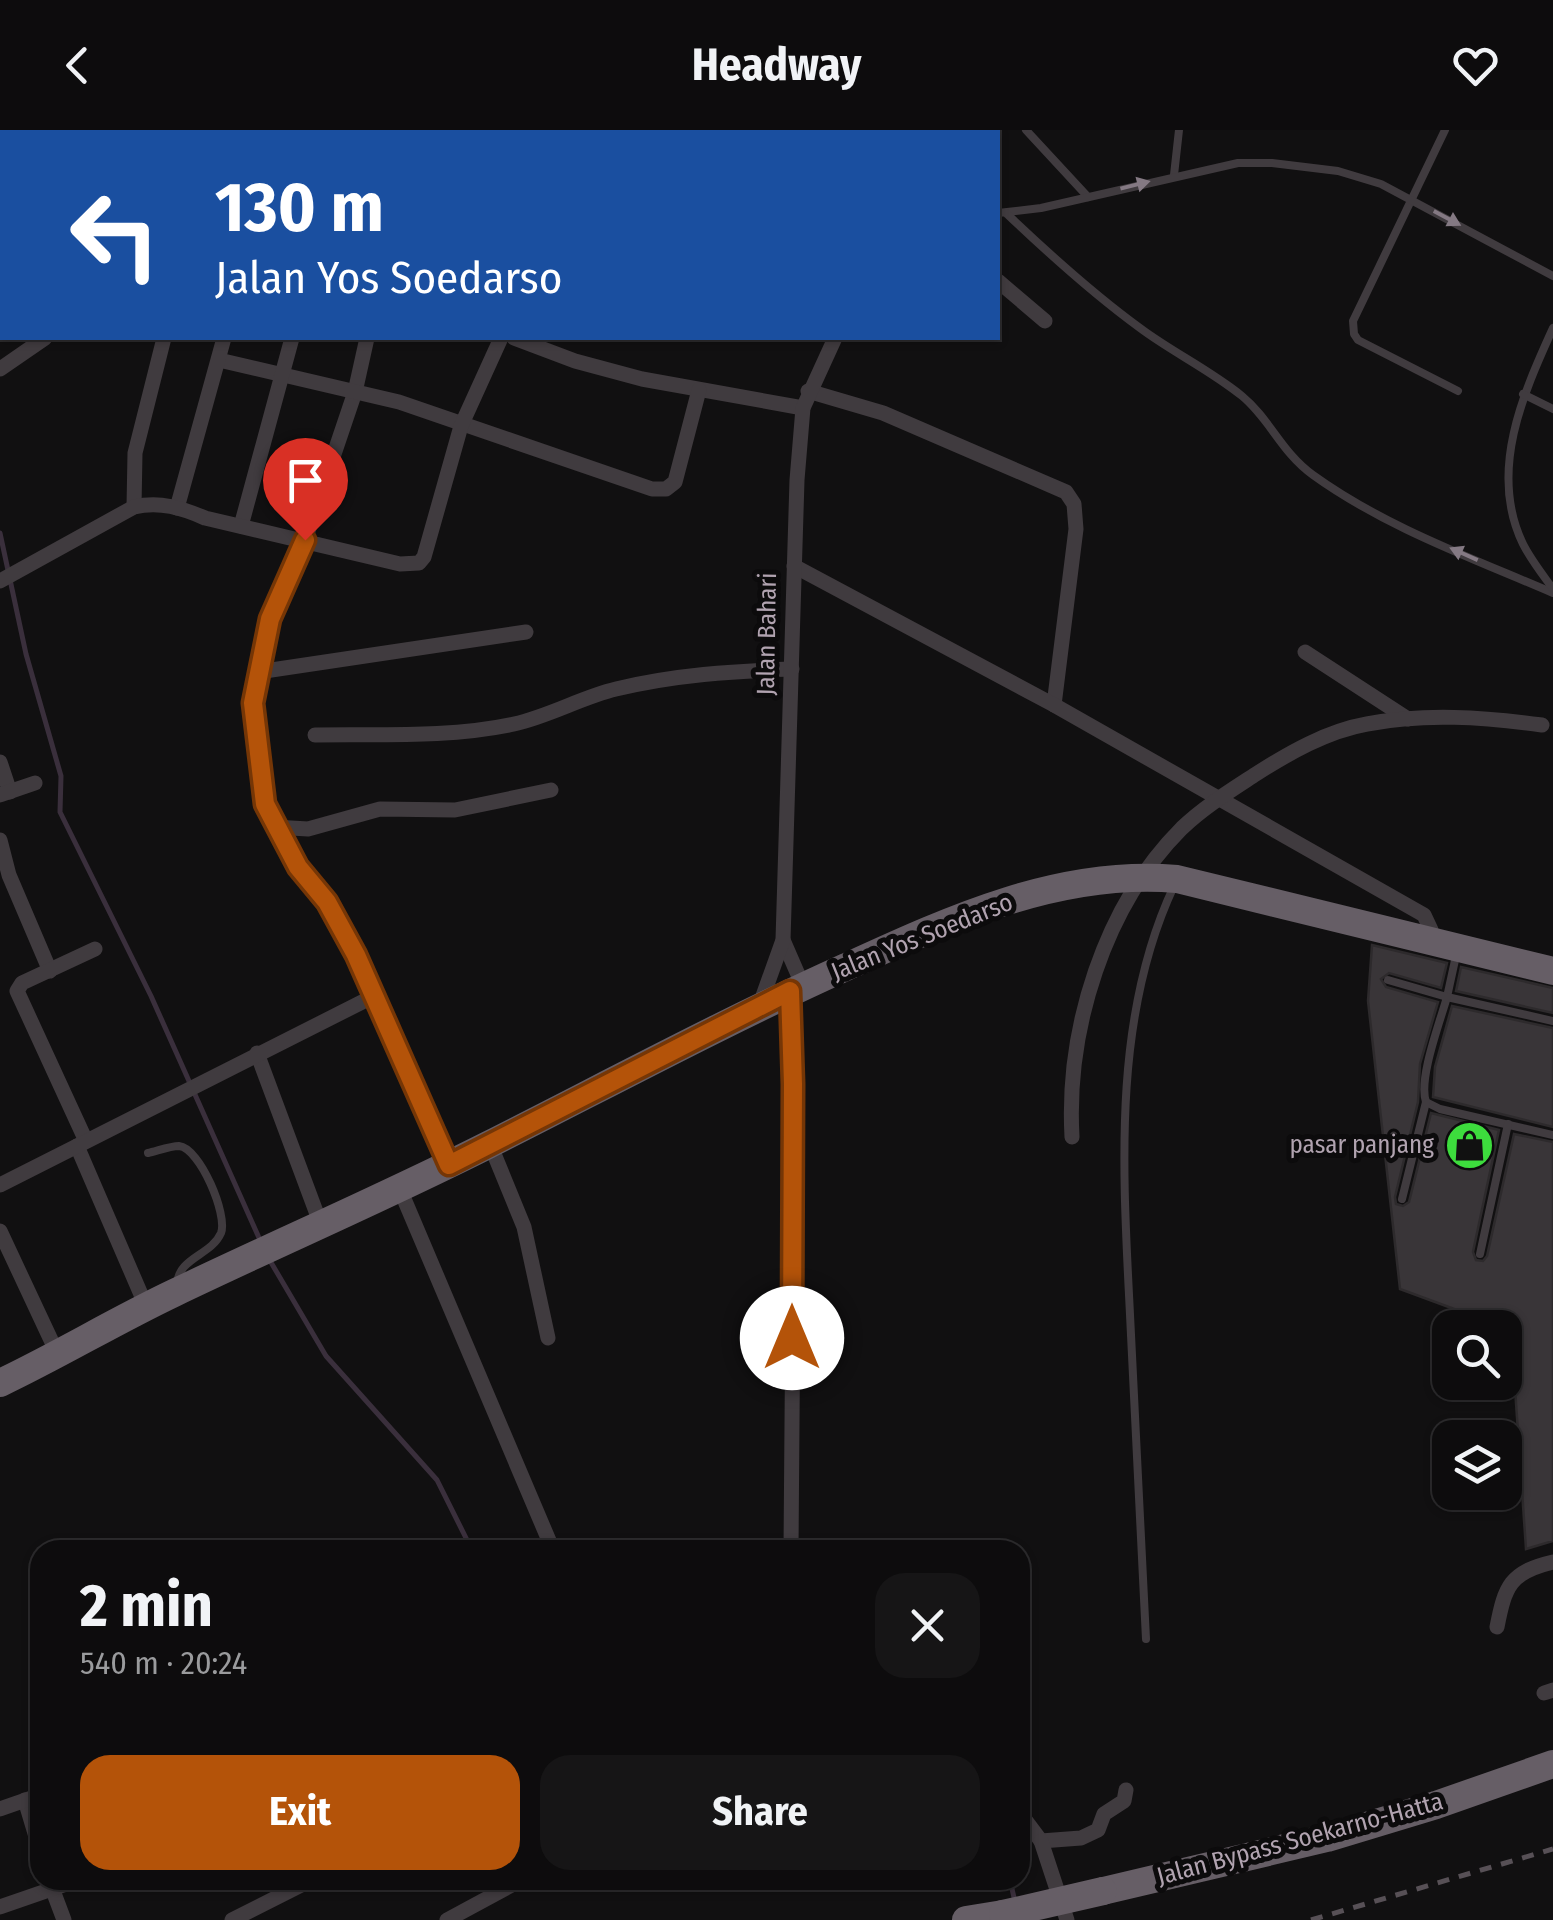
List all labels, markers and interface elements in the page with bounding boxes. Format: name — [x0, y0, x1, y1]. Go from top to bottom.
icon: back — [50, 38, 105, 93]
text: Headway — [692, 38, 861, 92]
icon: heart — [1448, 38, 1503, 93]
text: 130 m — [215, 166, 384, 250]
icon: left — [50, 170, 180, 300]
one-way arrow — [1120, 177, 1151, 192]
one-way arrow — [1433, 210, 1462, 227]
text: Jalan Yos Soedarso — [215, 251, 562, 305]
pin — [263, 438, 348, 541]
icon: arrive — [278, 453, 333, 508]
one-way arrow — [1449, 546, 1479, 562]
street label: Jalan Bahari — [751, 572, 783, 696]
street label: Jalan Yos Soedarso — [827, 887, 1017, 987]
shop icon: pasar panjang — [1443, 1119, 1495, 1171]
place label: pasar panjang — [1290, 1130, 1434, 1160]
position arrow — [740, 1286, 844, 1390]
map controls — [1432, 1310, 1522, 1510]
button: search — [1432, 1310, 1522, 1400]
button: layers — [1432, 1420, 1522, 1510]
text: 2 min — [80, 1570, 213, 1642]
button: close — [875, 1573, 980, 1678]
text: 540 m · 20:24 — [80, 1644, 247, 1682]
button: Exit — [80, 1755, 520, 1870]
button: Share — [540, 1755, 980, 1870]
street label: Jalan Bypass Soekarno-Hatta — [1154, 1786, 1446, 1892]

